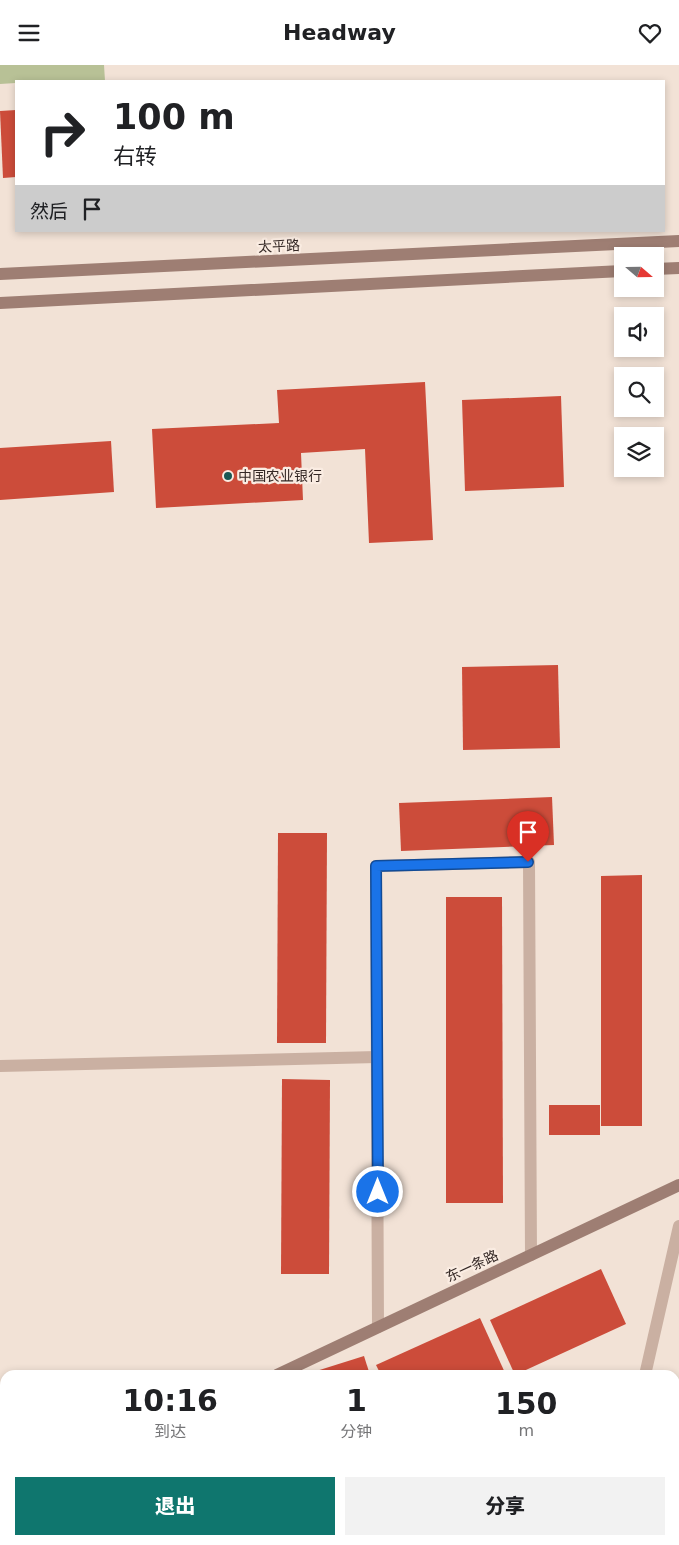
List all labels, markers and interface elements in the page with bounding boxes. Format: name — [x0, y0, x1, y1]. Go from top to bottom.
icon: menu — [15, 19, 43, 47]
icon: heart — [636, 19, 664, 47]
text: Headway — [283, 20, 396, 45]
text: 100 m — [113, 97, 235, 137]
icon: right — [30, 100, 95, 165]
text: 右转 — [113, 144, 157, 169]
icon: arrive — [78, 195, 106, 223]
text: 然后 — [30, 200, 68, 222]
street label: 太平路 — [258, 237, 300, 255]
north arrow — [614, 247, 664, 297]
map controls — [614, 247, 664, 477]
button: sound — [614, 307, 664, 357]
button: search — [614, 367, 664, 417]
button: layers — [614, 427, 664, 477]
place label: 中国农业银行 — [238, 468, 322, 484]
marker: 中国农业银行 — [222, 470, 234, 482]
pin — [507, 811, 549, 862]
icon: arrive — [514, 818, 542, 846]
position arrow — [351, 1165, 403, 1217]
street label: 东一条路 — [443, 1247, 501, 1285]
text: 10:16 — [122, 1383, 218, 1418]
text: 1 — [346, 1383, 367, 1418]
text: 150 — [495, 1386, 558, 1421]
text: m — [518, 1421, 534, 1440]
text: 到达 — [154, 1422, 186, 1441]
text: 分钟 — [340, 1422, 372, 1441]
button: 退出 — [15, 1477, 335, 1535]
button: 分享 — [345, 1477, 665, 1535]

